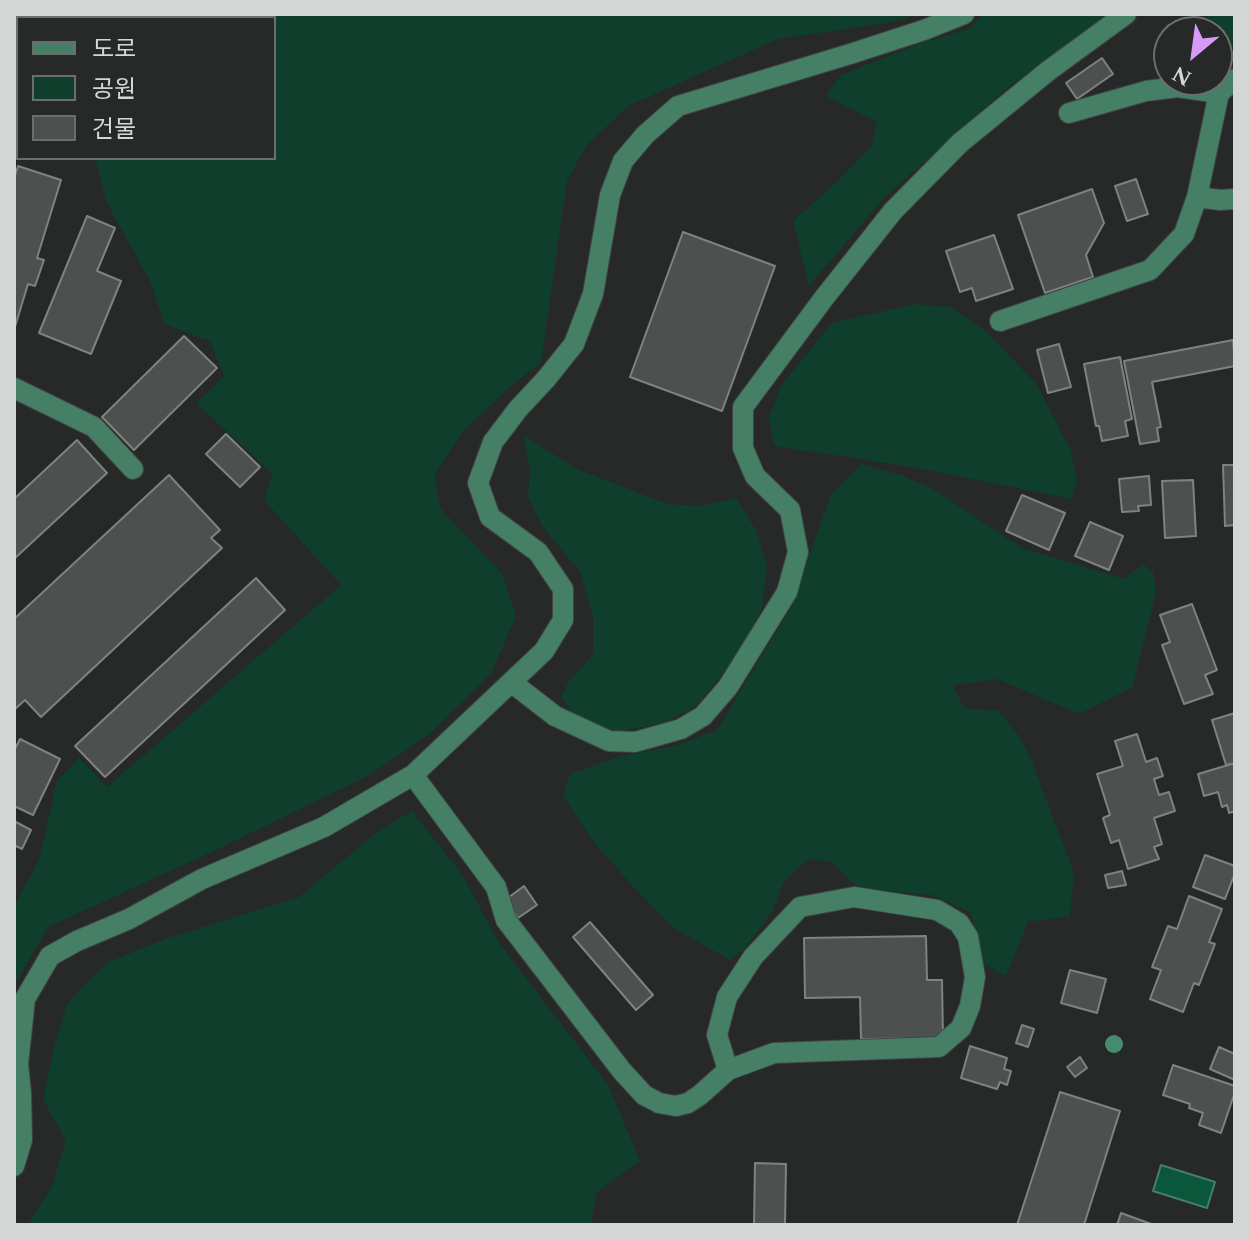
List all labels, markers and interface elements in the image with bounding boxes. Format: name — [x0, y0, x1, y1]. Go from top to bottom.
legend — [16, 16, 276, 160]
north arrow — [1153, 16, 1233, 96]
text: 도로 — [92, 32, 136, 68]
text: N — [1166, 57, 1198, 94]
text: 공원 — [92, 72, 136, 108]
text: 건물 — [92, 112, 136, 148]

